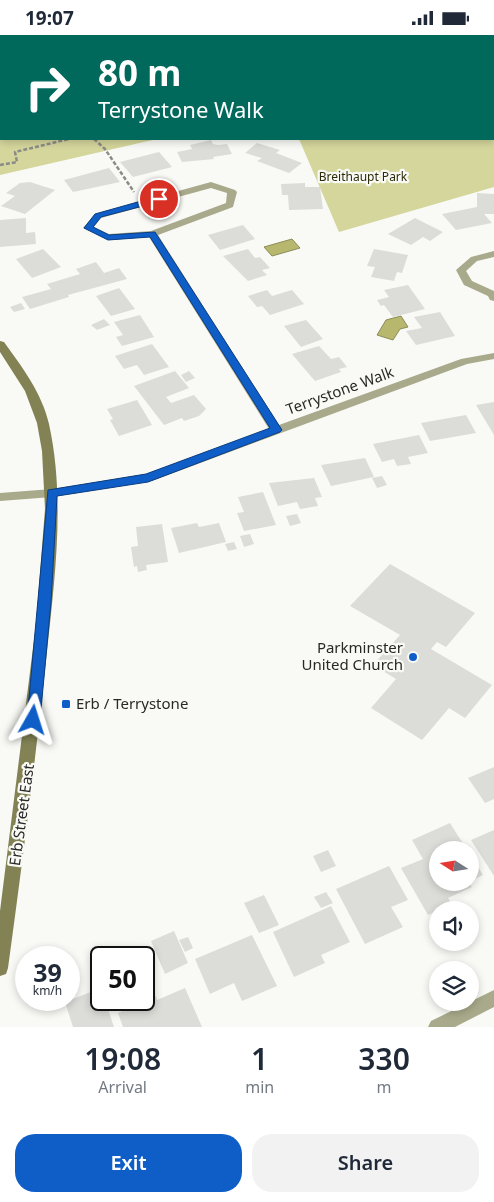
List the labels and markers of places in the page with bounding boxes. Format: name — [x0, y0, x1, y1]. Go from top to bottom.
pin — [138, 178, 180, 220]
place label: Parkminster United Church — [302, 637, 403, 674]
marker: Parkminster United Church — [407, 651, 419, 663]
place label: Erb / Terrystone — [76, 693, 188, 713]
marker: Erb / Terrystone — [60, 698, 72, 710]

